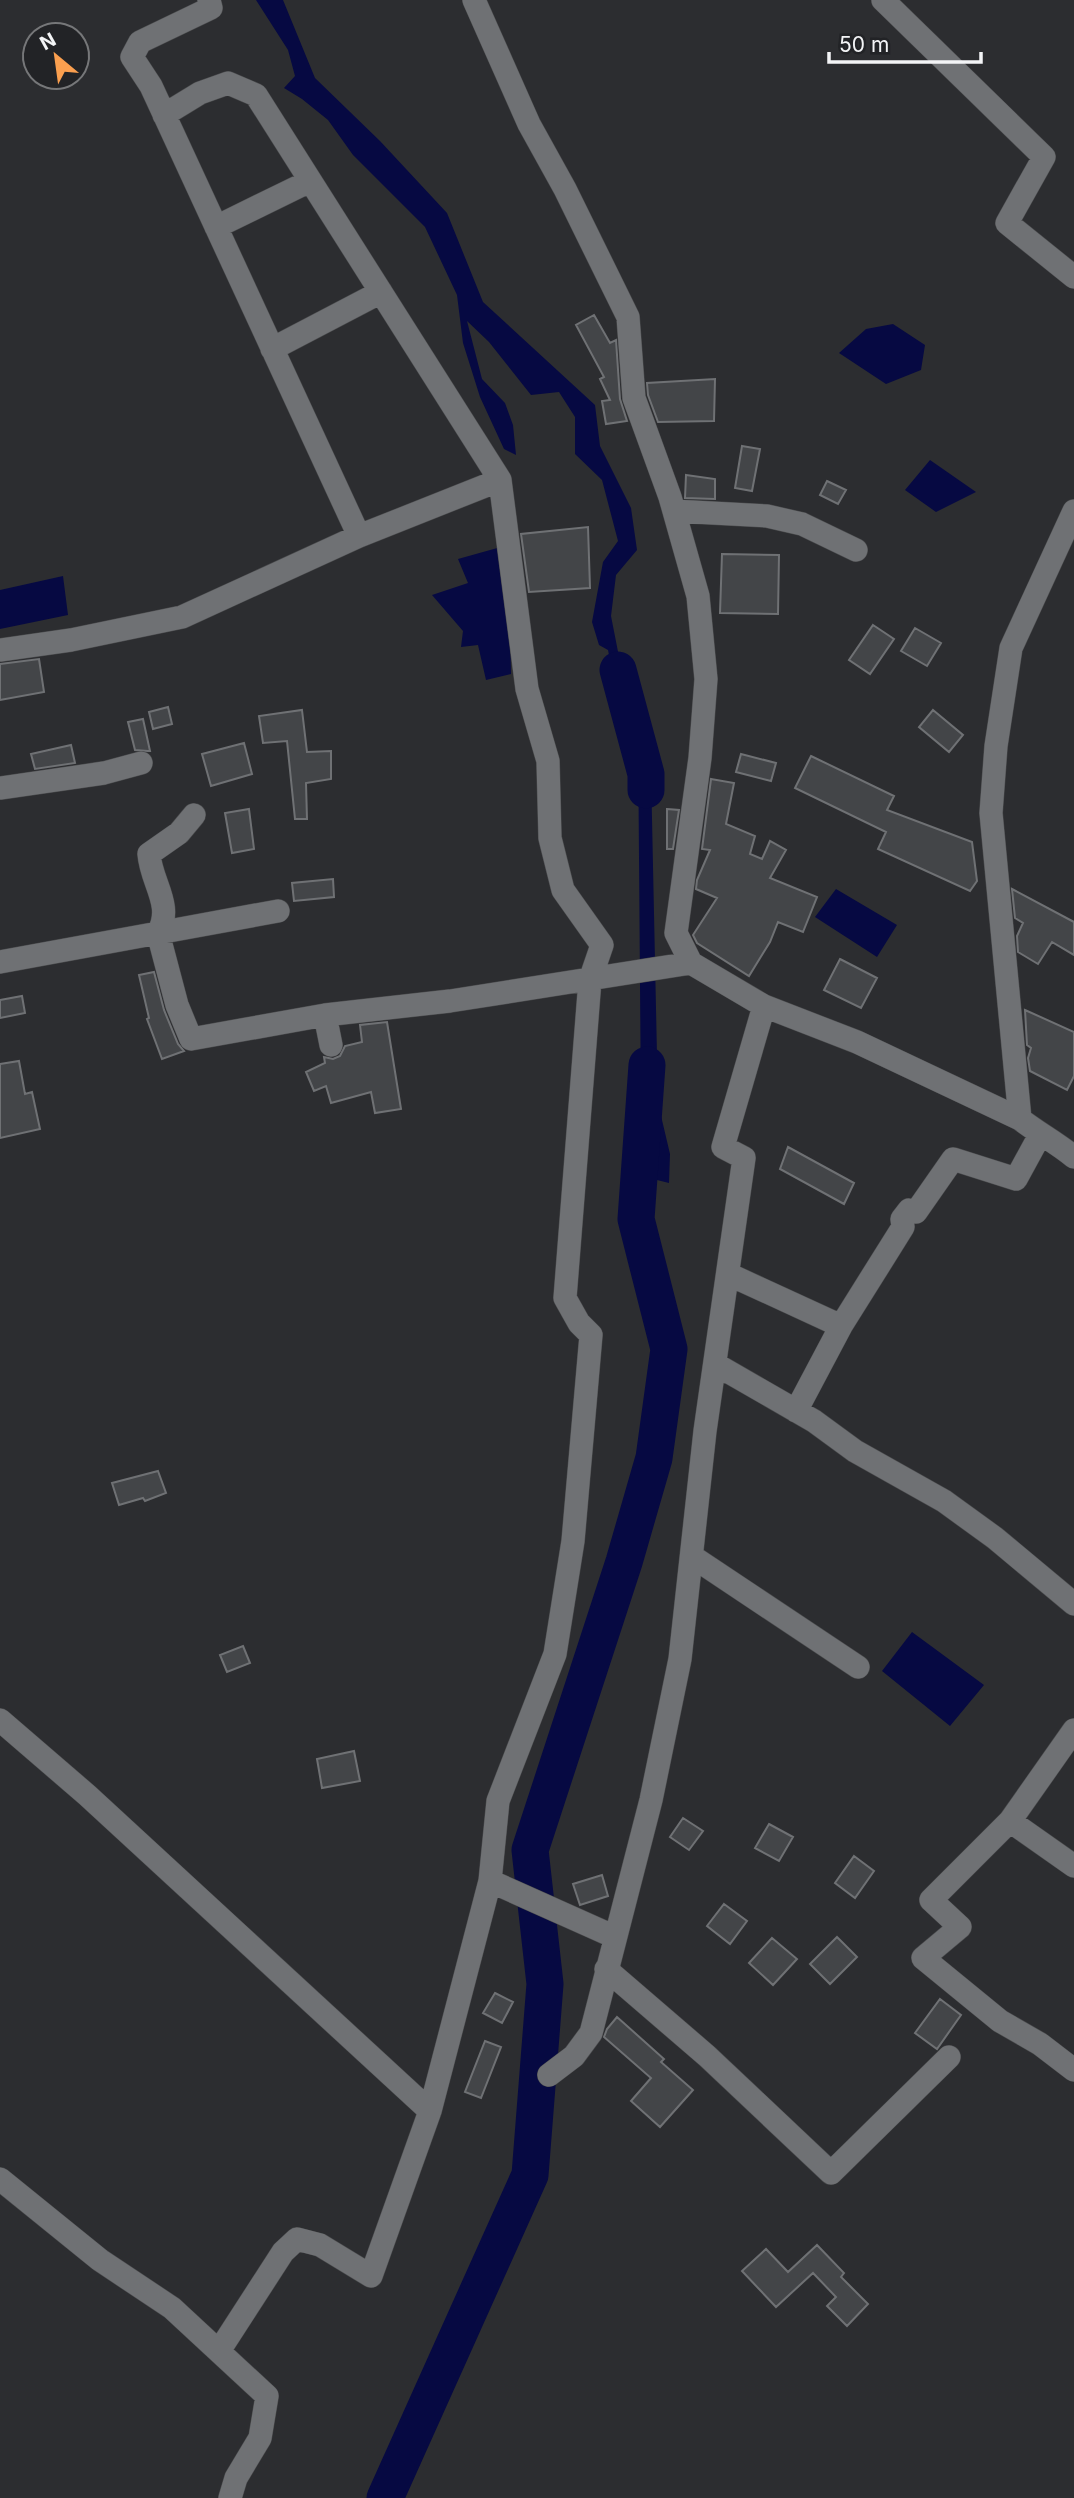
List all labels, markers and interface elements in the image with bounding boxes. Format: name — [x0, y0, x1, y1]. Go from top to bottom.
north arrow — [21, 21, 91, 91]
scale bar — [829, 21, 981, 65]
text: N — [36, 28, 60, 55]
text: 50 m — [839, 32, 889, 57]

